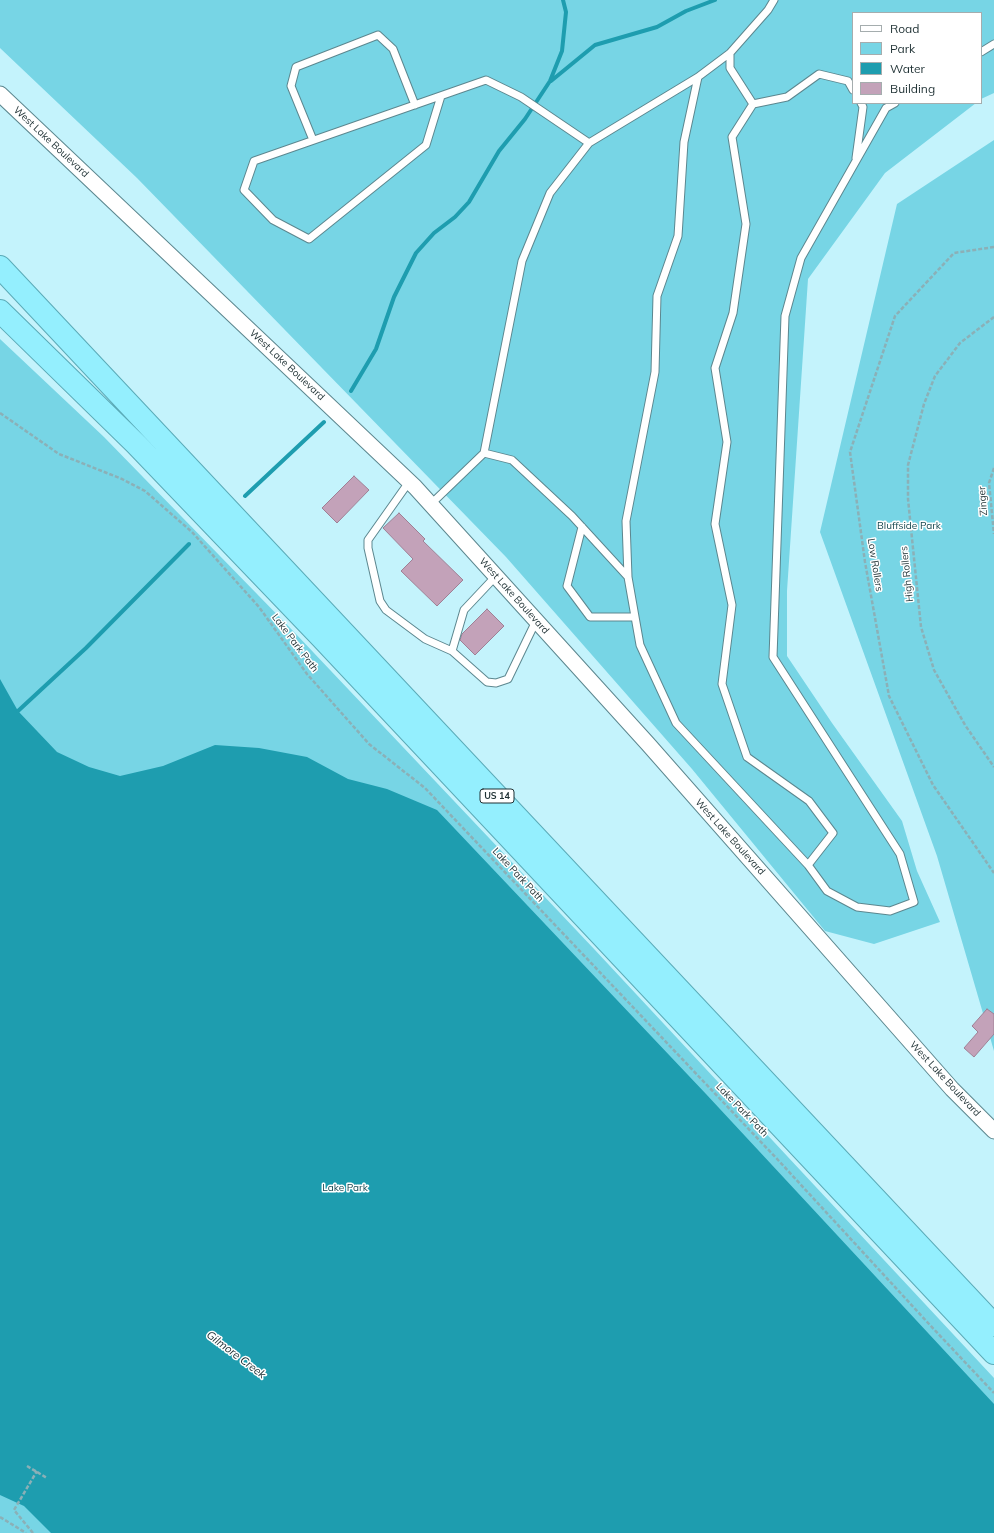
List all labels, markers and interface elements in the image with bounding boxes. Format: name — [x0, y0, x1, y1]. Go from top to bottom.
legend — [852, 12, 982, 104]
text: Road — [890, 21, 919, 36]
text: Park — [890, 41, 915, 56]
text: Water — [890, 61, 925, 76]
text: Building — [890, 81, 935, 96]
street label: West Lake Boulevard — [11, 104, 91, 180]
street label: West Lake Boulevard — [247, 327, 327, 403]
street label: Zinger — [976, 486, 990, 516]
park label: Bluffside Park — [877, 520, 941, 532]
street label: Low Rollers — [865, 538, 885, 592]
street label: High Rollers — [898, 546, 916, 602]
street label: West Lake Boulevard — [477, 555, 551, 637]
street label: Lake Park Path — [269, 612, 321, 674]
road number: US 14 — [480, 789, 514, 803]
street label: West Lake Boulevard — [693, 796, 767, 878]
street label: Lake Park Path — [490, 845, 546, 905]
street label: West Lake Boulevard — [907, 1039, 983, 1119]
street label: Lake Park Path — [713, 1081, 771, 1139]
park label: Lake Park — [322, 1182, 368, 1194]
water label: Gilmore Creek — [204, 1328, 268, 1382]

